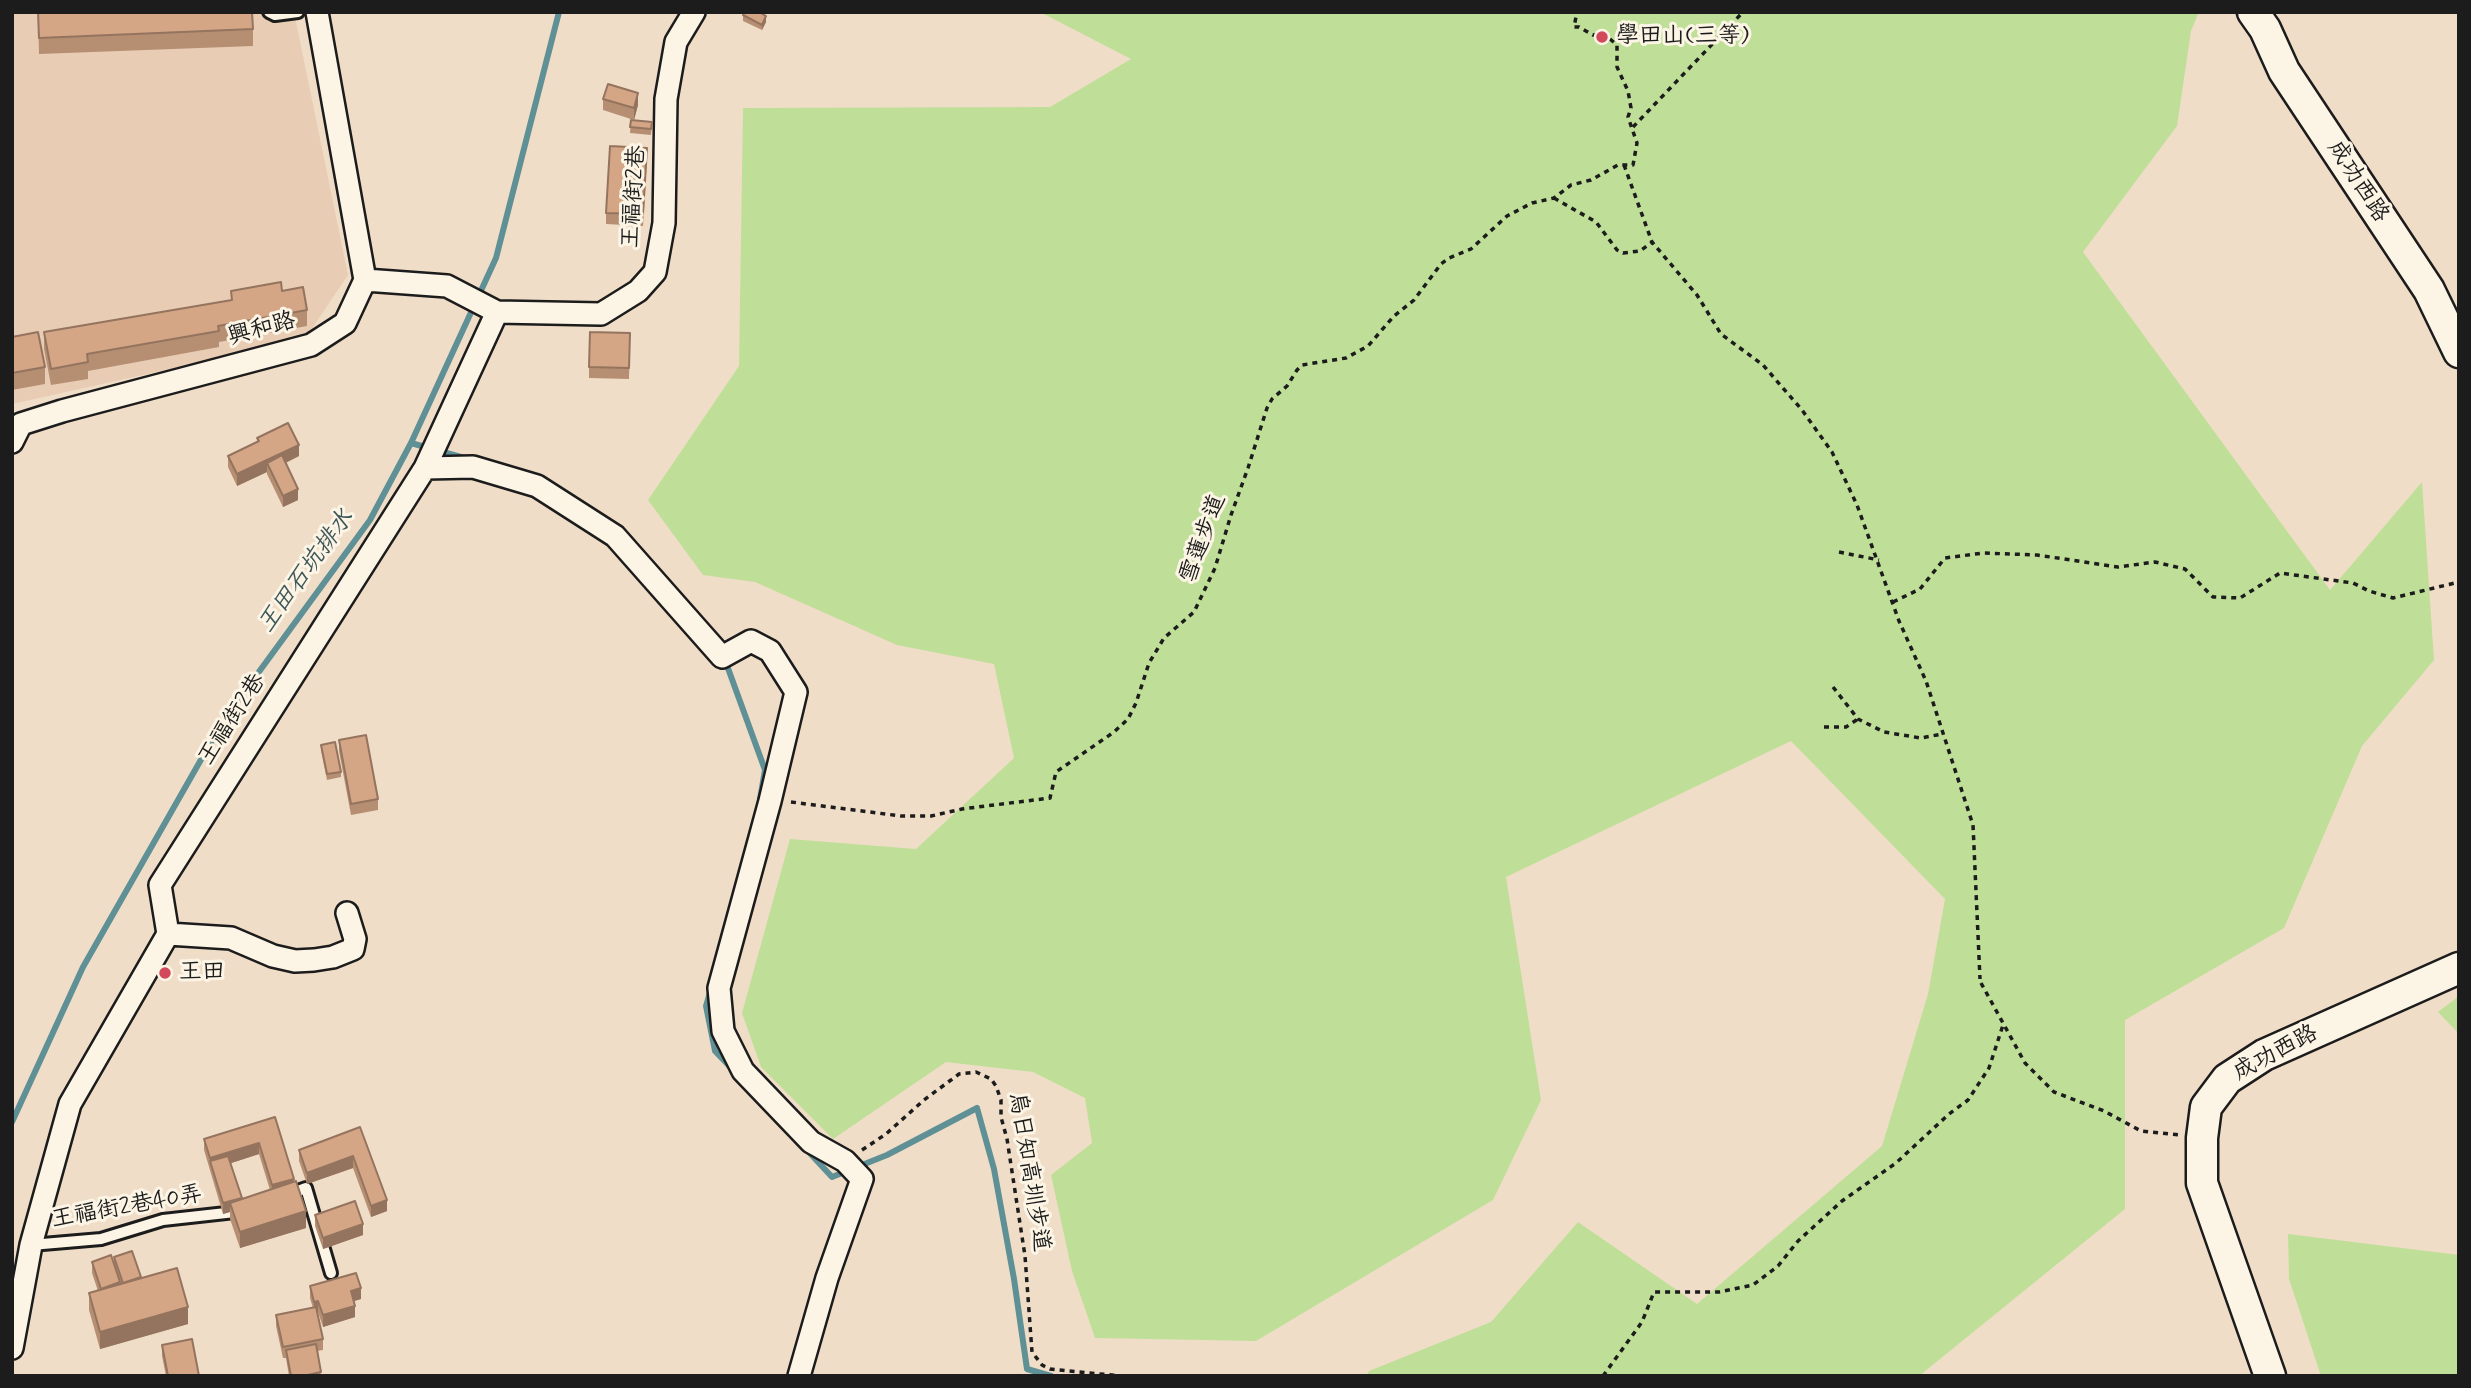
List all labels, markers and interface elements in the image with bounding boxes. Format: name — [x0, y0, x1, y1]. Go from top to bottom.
place label: 學田山(三等) — [1616, 23, 1749, 51]
marker: 學田山(三等) — [1594, 29, 1610, 45]
street label: 成功西路 — [2320, 136, 2394, 228]
street label: 王福街2巷 — [618, 145, 652, 249]
street label: 興和路 — [225, 308, 299, 352]
street label: 雪蓮步道 — [1175, 491, 1233, 587]
water label: 王田石坑排水 — [253, 505, 361, 639]
street label: 王福街2巷 — [193, 669, 273, 771]
place label: 王田 — [179, 959, 225, 987]
marker: 王田 — [157, 965, 173, 981]
street label: 成功西路 — [2229, 1020, 2323, 1088]
street label: 烏日知高圳步道 — [1002, 1090, 1054, 1254]
street label: 王福街2巷40弄 — [49, 1181, 205, 1235]

